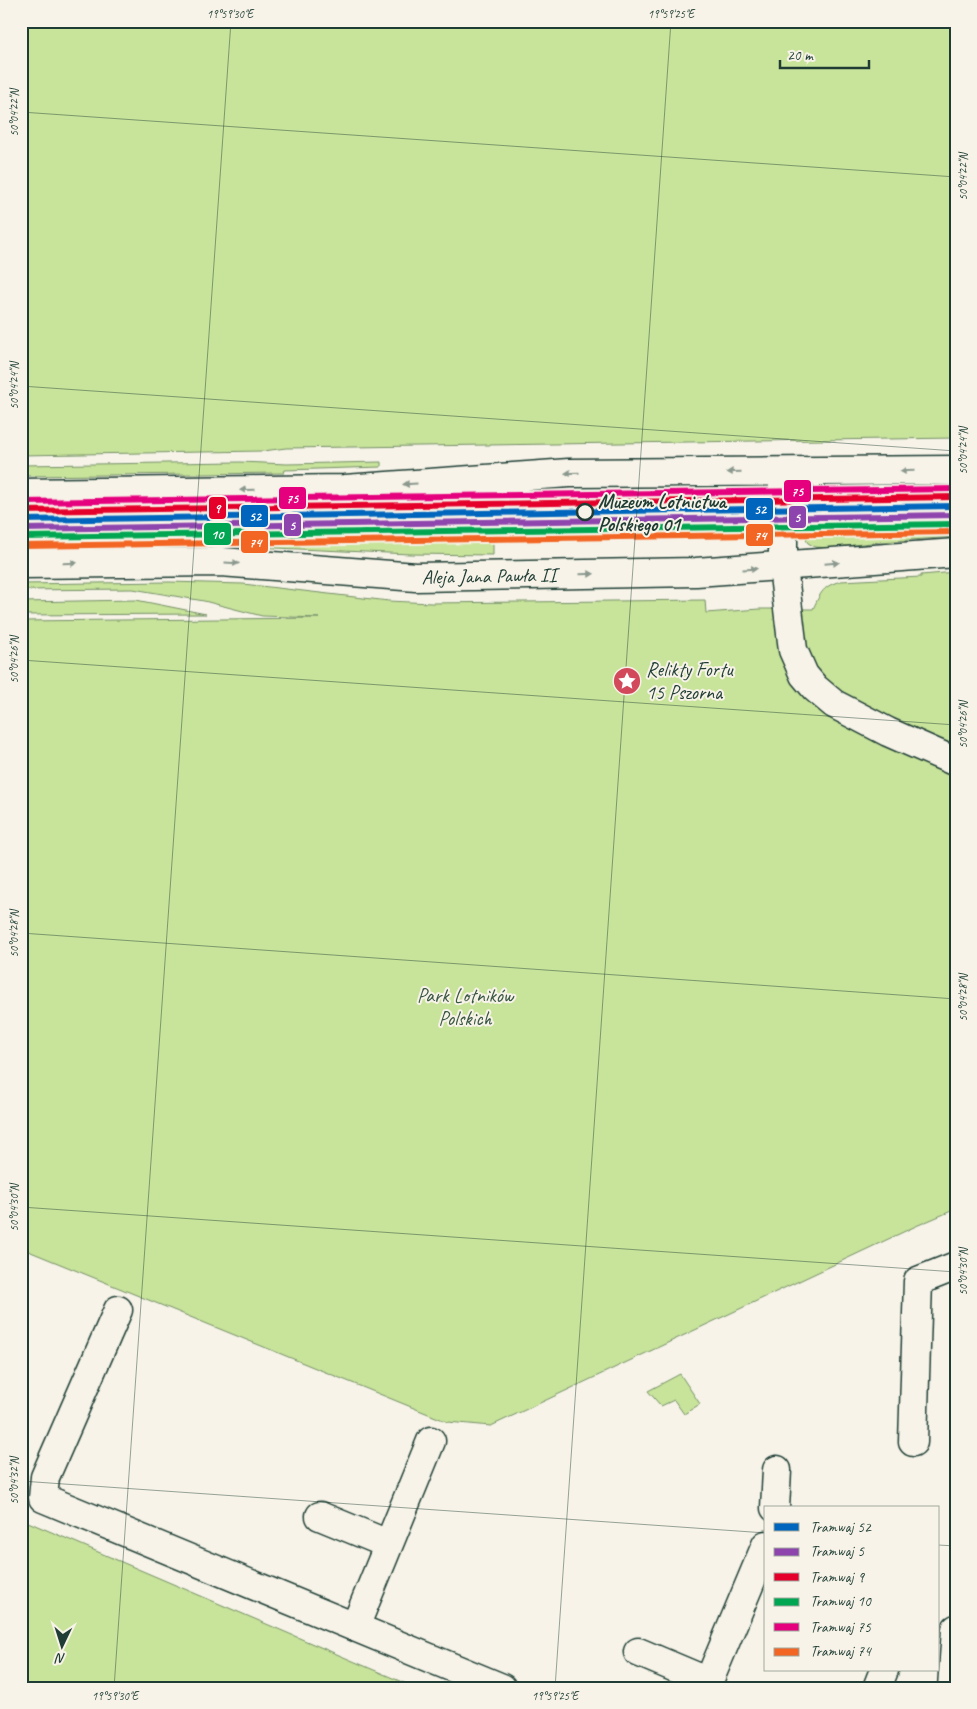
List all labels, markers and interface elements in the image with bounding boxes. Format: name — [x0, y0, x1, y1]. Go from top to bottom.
text: 19°59'30"E — [207, 6, 255, 22]
text: 19°59'25"E — [648, 6, 696, 22]
scale bar — [780, 38, 868, 70]
text: 20 m — [787, 46, 814, 65]
text: 50°04'22"N — [6, 88, 22, 137]
text: 50°04'22"N — [955, 152, 971, 201]
text: 50°04'24"N — [6, 361, 22, 410]
text: 50°04'24"N — [955, 426, 971, 475]
one-way arrow — [899, 467, 915, 475]
one-way arrow — [726, 469, 742, 477]
one-way arrow — [564, 470, 580, 478]
line badge: 75 — [783, 479, 812, 503]
one-way arrow — [401, 481, 417, 489]
text: 75 — [791, 483, 805, 500]
one-way arrow — [239, 486, 255, 494]
line badge: 75 — [278, 486, 307, 510]
place label: Muzeum Lotnictwa Polskiego 01 — [598, 489, 727, 537]
text: 75 — [286, 490, 300, 507]
line badge: 9 — [208, 496, 227, 520]
line badge: 52 — [745, 497, 774, 521]
text: 9 — [214, 500, 222, 517]
text: 52 — [754, 501, 768, 518]
marker: Muzeum Lotnictwa Polskiego 01 — [576, 503, 594, 521]
line badge: 52 — [240, 504, 269, 528]
line badge: 5 — [788, 505, 807, 529]
text: 52 — [249, 508, 263, 525]
text: 5 — [794, 509, 802, 526]
line badge: 5 — [283, 513, 302, 537]
text: 5 — [289, 517, 297, 534]
line badge: 10 — [203, 522, 232, 546]
line badge: 74 — [745, 523, 774, 547]
text: 10 — [211, 526, 225, 543]
text: 74 — [754, 527, 768, 544]
line badge: 74 — [240, 530, 269, 554]
text: 74 — [249, 534, 263, 551]
one-way arrow — [824, 558, 840, 566]
one-way arrow — [62, 559, 78, 567]
one-way arrow — [225, 559, 241, 567]
street label: Aleja Jana Pawła II — [421, 562, 561, 590]
one-way arrow — [742, 565, 758, 573]
one-way arrow — [580, 570, 596, 578]
text: 50°04'26"N — [6, 635, 22, 684]
place label: Relikty Fortu 15 Pszorna — [646, 657, 734, 705]
place icon: Relikty Fortu 15 Pszorna — [612, 666, 642, 696]
text: 50°04'26"N — [955, 700, 971, 749]
text: 50°04'28"N — [6, 909, 22, 958]
text: 50°04'28"N — [955, 973, 971, 1022]
park label: Park Lotników Polskich — [417, 983, 515, 1031]
text: 50°04'30"N — [6, 1183, 22, 1232]
text: 50°04'30"N — [955, 1247, 971, 1296]
text: 50°04'32"N — [6, 1456, 22, 1505]
legend — [764, 1506, 940, 1672]
text: Tramwaj 52 — [810, 1518, 872, 1537]
text: Tramwaj 5 — [810, 1542, 865, 1561]
text: Tramwaj 9 — [810, 1568, 865, 1587]
text: Tramwaj 10 — [810, 1592, 872, 1611]
text: Tramwaj 75 — [810, 1618, 872, 1637]
north arrow — [38, 1622, 88, 1672]
text: Tramwaj 74 — [810, 1642, 872, 1661]
text: N — [54, 1650, 66, 1667]
text: 19°59'30"E — [92, 1688, 140, 1704]
text: 19°59'25"E — [532, 1688, 580, 1704]

